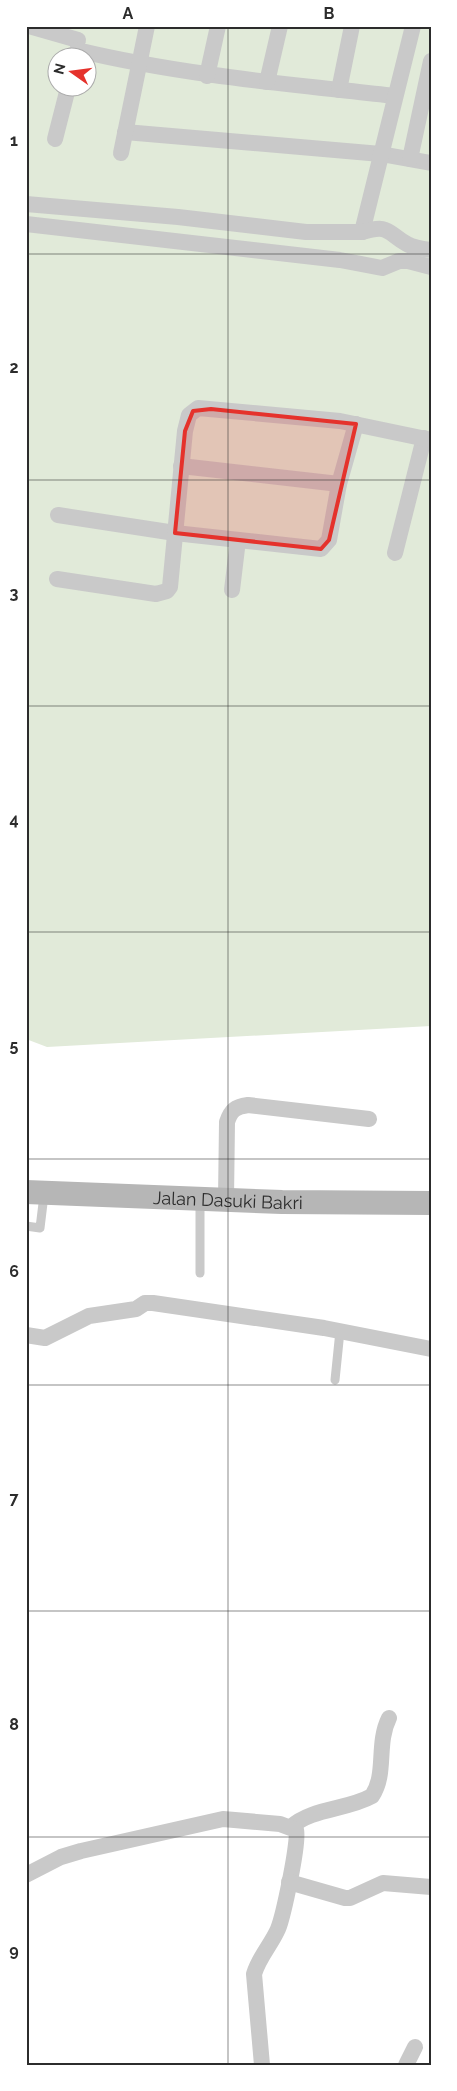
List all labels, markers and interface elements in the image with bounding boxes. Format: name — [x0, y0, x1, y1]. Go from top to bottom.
text: A — [123, 4, 134, 23]
text: B — [324, 4, 335, 23]
north arrow — [48, 48, 98, 98]
text: N — [50, 62, 68, 76]
text: 1 — [10, 131, 18, 150]
text: 2 — [9, 358, 19, 377]
text: 3 — [10, 584, 19, 603]
text: 4 — [9, 810, 19, 829]
text: 5 — [10, 1036, 19, 1055]
street label: Jalan Dasuki Bakri — [153, 1186, 303, 1213]
text: 6 — [9, 1262, 19, 1281]
text: 7 — [10, 1489, 19, 1508]
text: 8 — [9, 1715, 19, 1734]
text: 9 — [9, 1941, 19, 1960]

